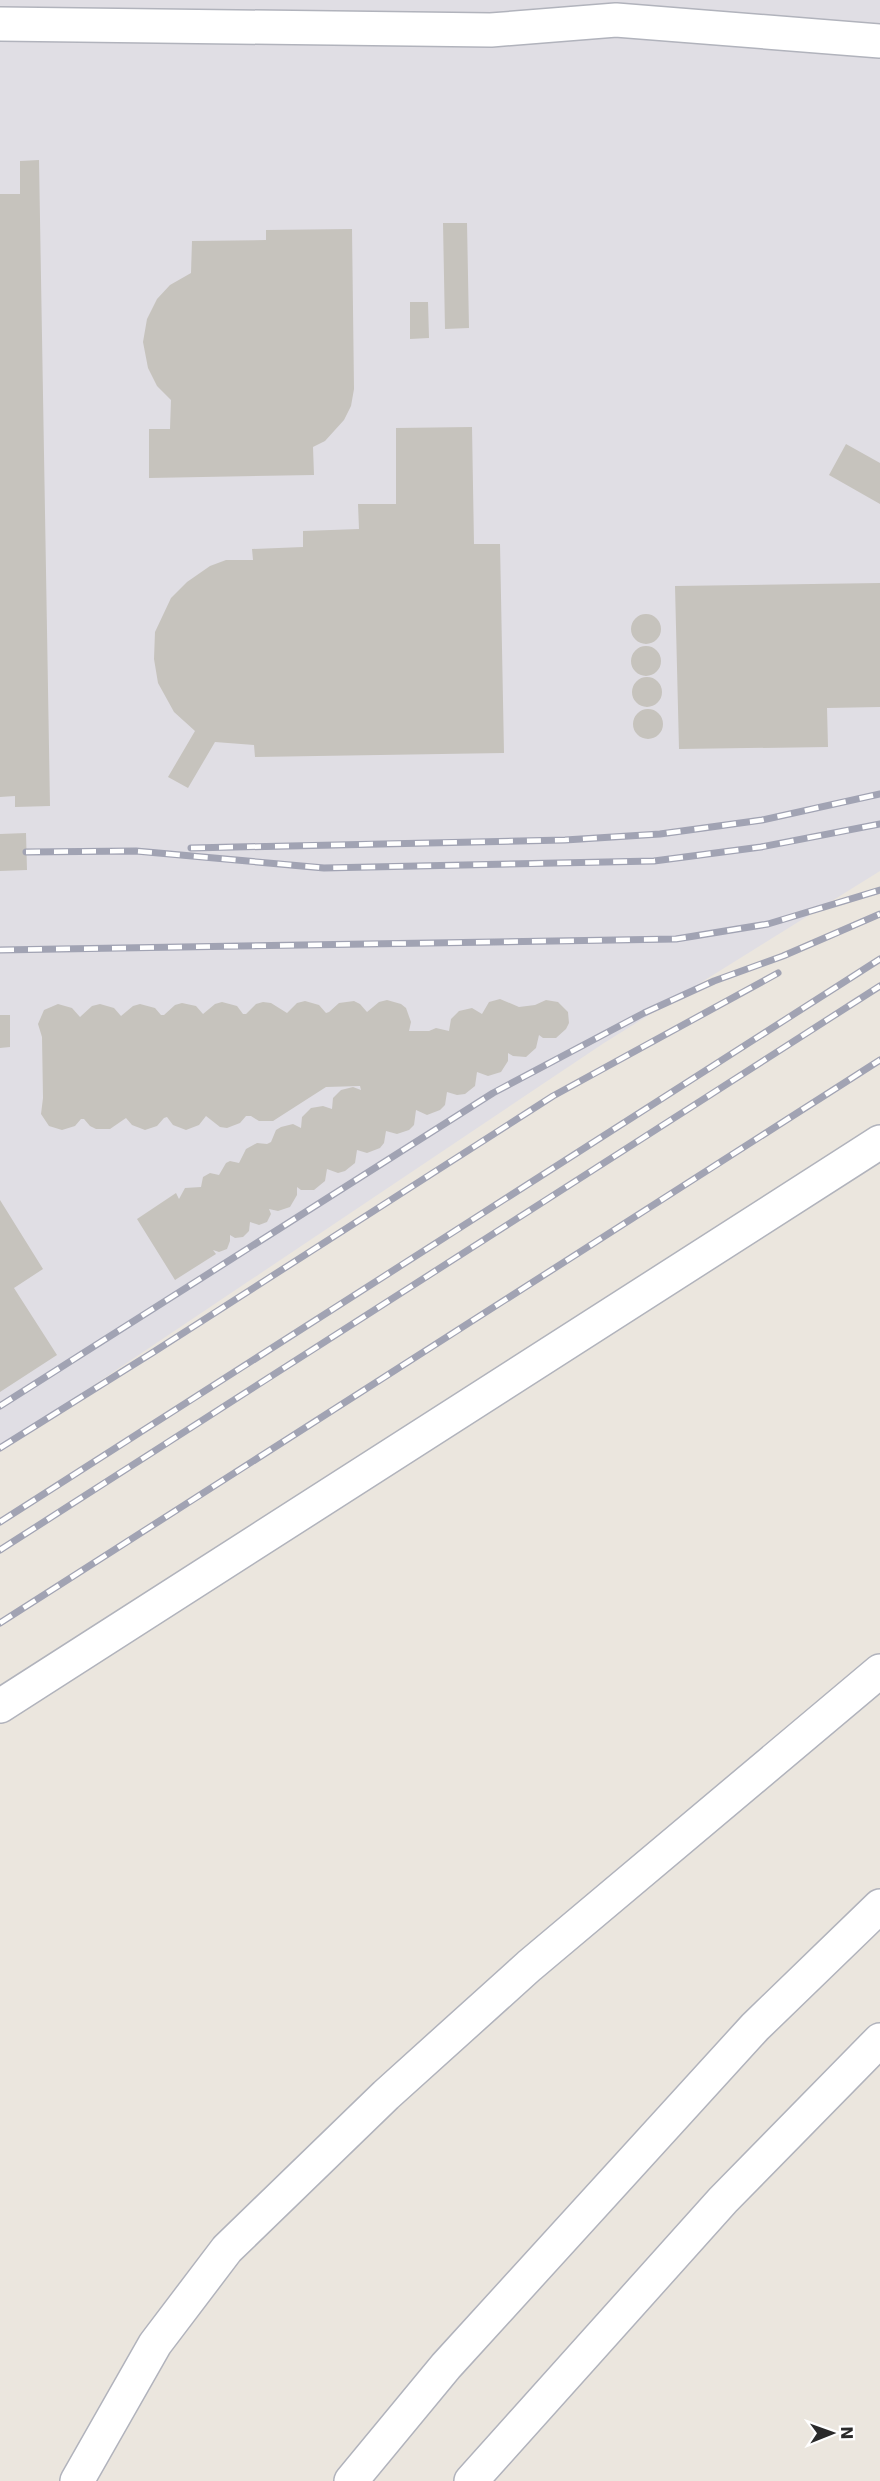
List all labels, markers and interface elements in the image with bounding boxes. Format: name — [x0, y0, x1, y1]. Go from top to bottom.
north arrow — [802, 2403, 862, 2463]
text: N — [837, 2426, 856, 2440]

